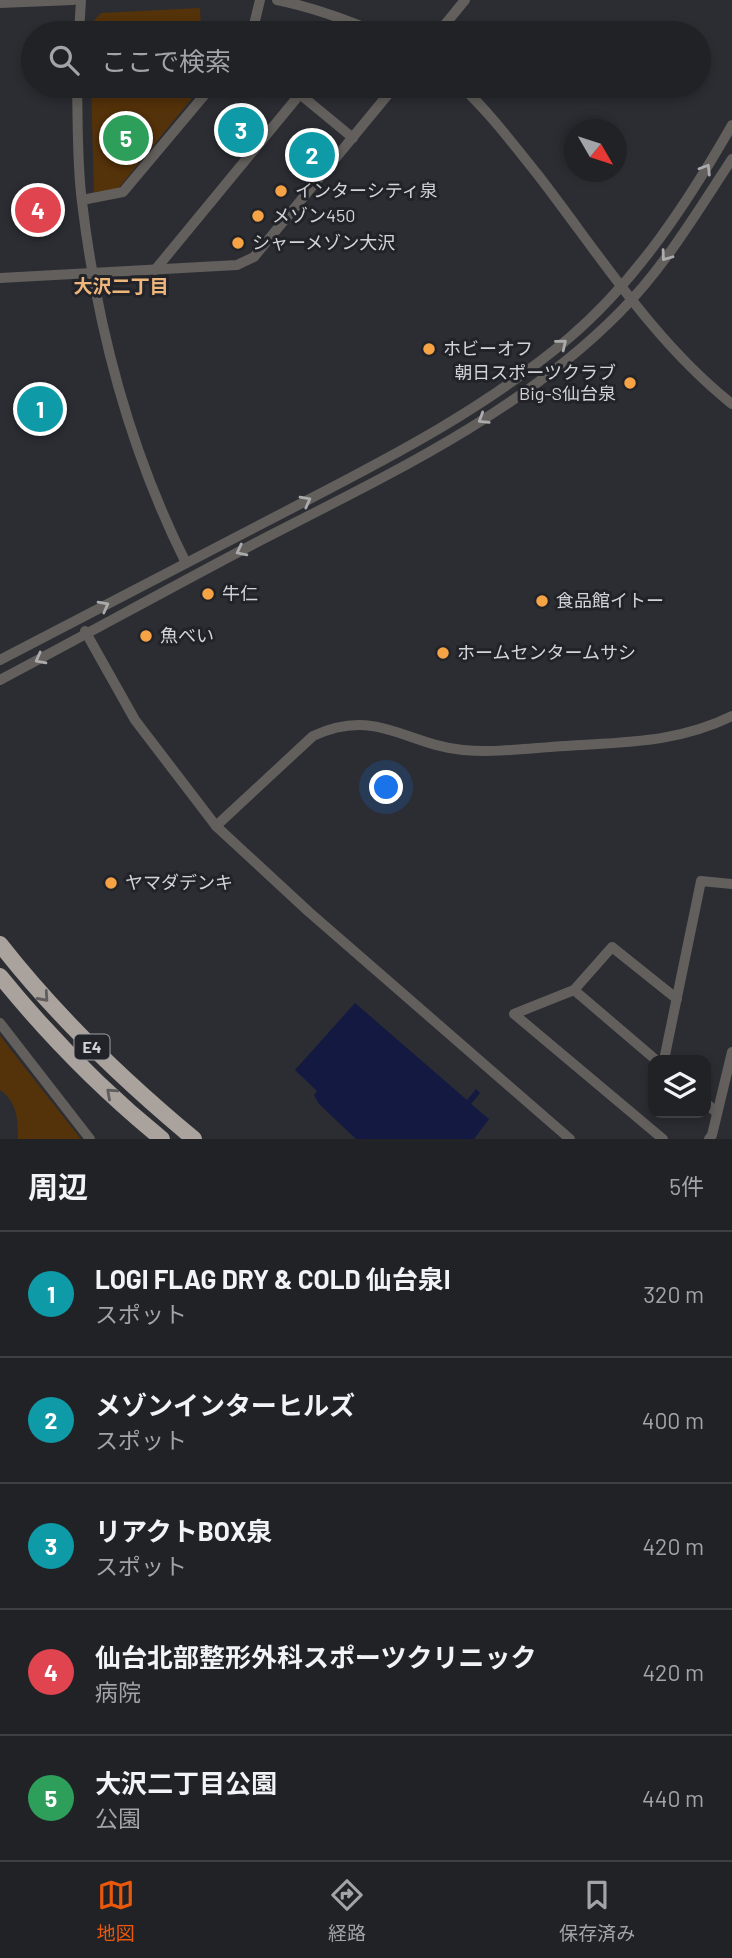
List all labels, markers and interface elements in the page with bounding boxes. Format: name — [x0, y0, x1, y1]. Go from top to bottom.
search box — [21, 21, 711, 98]
icon: search — [45, 41, 83, 79]
text: ここで検索 — [101, 45, 231, 76]
pin: 3 — [218, 104, 264, 156]
pin: 5 — [103, 112, 149, 164]
north arrow — [564, 119, 627, 182]
pin: 2 — [289, 129, 335, 181]
one-way arrow — [698, 164, 711, 177]
place label: インターシティ泉 — [295, 179, 438, 201]
marker: インターシティ泉 — [273, 183, 289, 199]
pin: 4 — [15, 184, 61, 236]
place label: メゾン450 — [272, 204, 355, 226]
marker: メゾン450 — [250, 208, 266, 224]
place label: シャーメゾン大沢 — [252, 231, 395, 253]
marker: シャーメゾン大沢 — [230, 235, 246, 251]
one-way arrow — [661, 248, 674, 261]
district label: 大沢二丁目 — [73, 274, 169, 297]
place label: ホビーオフ — [443, 337, 533, 359]
one-way arrow — [554, 339, 566, 352]
marker: ホビーオフ — [421, 341, 437, 357]
place label: 朝日スポーツクラブ Big-S仙台泉 — [454, 361, 616, 404]
marker: 朝日スポーツクラブ Big-S仙台泉 — [622, 375, 638, 391]
pin: 1 — [17, 383, 63, 435]
one-way arrow — [478, 410, 491, 423]
one-way arrow — [299, 496, 311, 509]
one-way arrow — [235, 543, 248, 557]
place label: 牛仁 — [222, 582, 258, 604]
marker: 牛仁 — [200, 586, 216, 602]
place label: 食品館イトー — [556, 589, 664, 611]
marker: 食品館イトー — [534, 593, 550, 609]
one-way arrow — [97, 600, 109, 614]
place label: 魚べい — [160, 624, 214, 646]
marker: 魚べい — [138, 628, 154, 644]
place label: ホームセンタームサシ — [457, 641, 636, 663]
marker: ホームセンタームサシ — [435, 645, 451, 661]
one-way arrow — [35, 651, 47, 664]
your location — [369, 770, 403, 804]
place label: ヤマダデンキ — [125, 871, 233, 893]
marker: ヤマダデンキ — [103, 875, 119, 891]
one-way arrow — [36, 989, 48, 1002]
road number: E4 — [74, 1035, 110, 1060]
map controls — [648, 1055, 711, 1118]
button: layers — [648, 1055, 711, 1118]
one-way arrow — [106, 1089, 119, 1102]
text: 周辺 — [28, 1168, 88, 1204]
text: 5件 — [669, 1172, 704, 1200]
text: LOGI FLAG DRY & COLD 仙台泉I — [95, 1263, 451, 1294]
text: 1 — [47, 1280, 55, 1308]
text: 320 m — [643, 1280, 704, 1308]
text: スポット — [95, 1300, 187, 1328]
text: メゾンインターヒルズ — [95, 1389, 355, 1420]
text: 2 — [45, 1406, 57, 1434]
text: 400 m — [642, 1406, 704, 1434]
text: スポット — [95, 1426, 187, 1454]
text: リアクトBOX泉 — [95, 1515, 272, 1546]
text: 3 — [45, 1532, 57, 1560]
text: 420 m — [642, 1532, 704, 1560]
text: スポット — [95, 1552, 187, 1580]
text: 仙台北部整形外科スポーツクリニック — [95, 1641, 536, 1672]
text: 4 — [44, 1658, 58, 1686]
text: 420 m — [642, 1658, 704, 1686]
text: 病院 — [95, 1678, 141, 1706]
text: 大沢二丁目公園 — [95, 1767, 277, 1798]
text: 5 — [45, 1784, 57, 1812]
text: 440 m — [642, 1784, 704, 1812]
text: 公園 — [95, 1804, 141, 1832]
tab: 地図 — [97, 1876, 135, 1945]
tab: 経路 — [328, 1876, 366, 1945]
tab: 保存済み — [559, 1876, 635, 1945]

